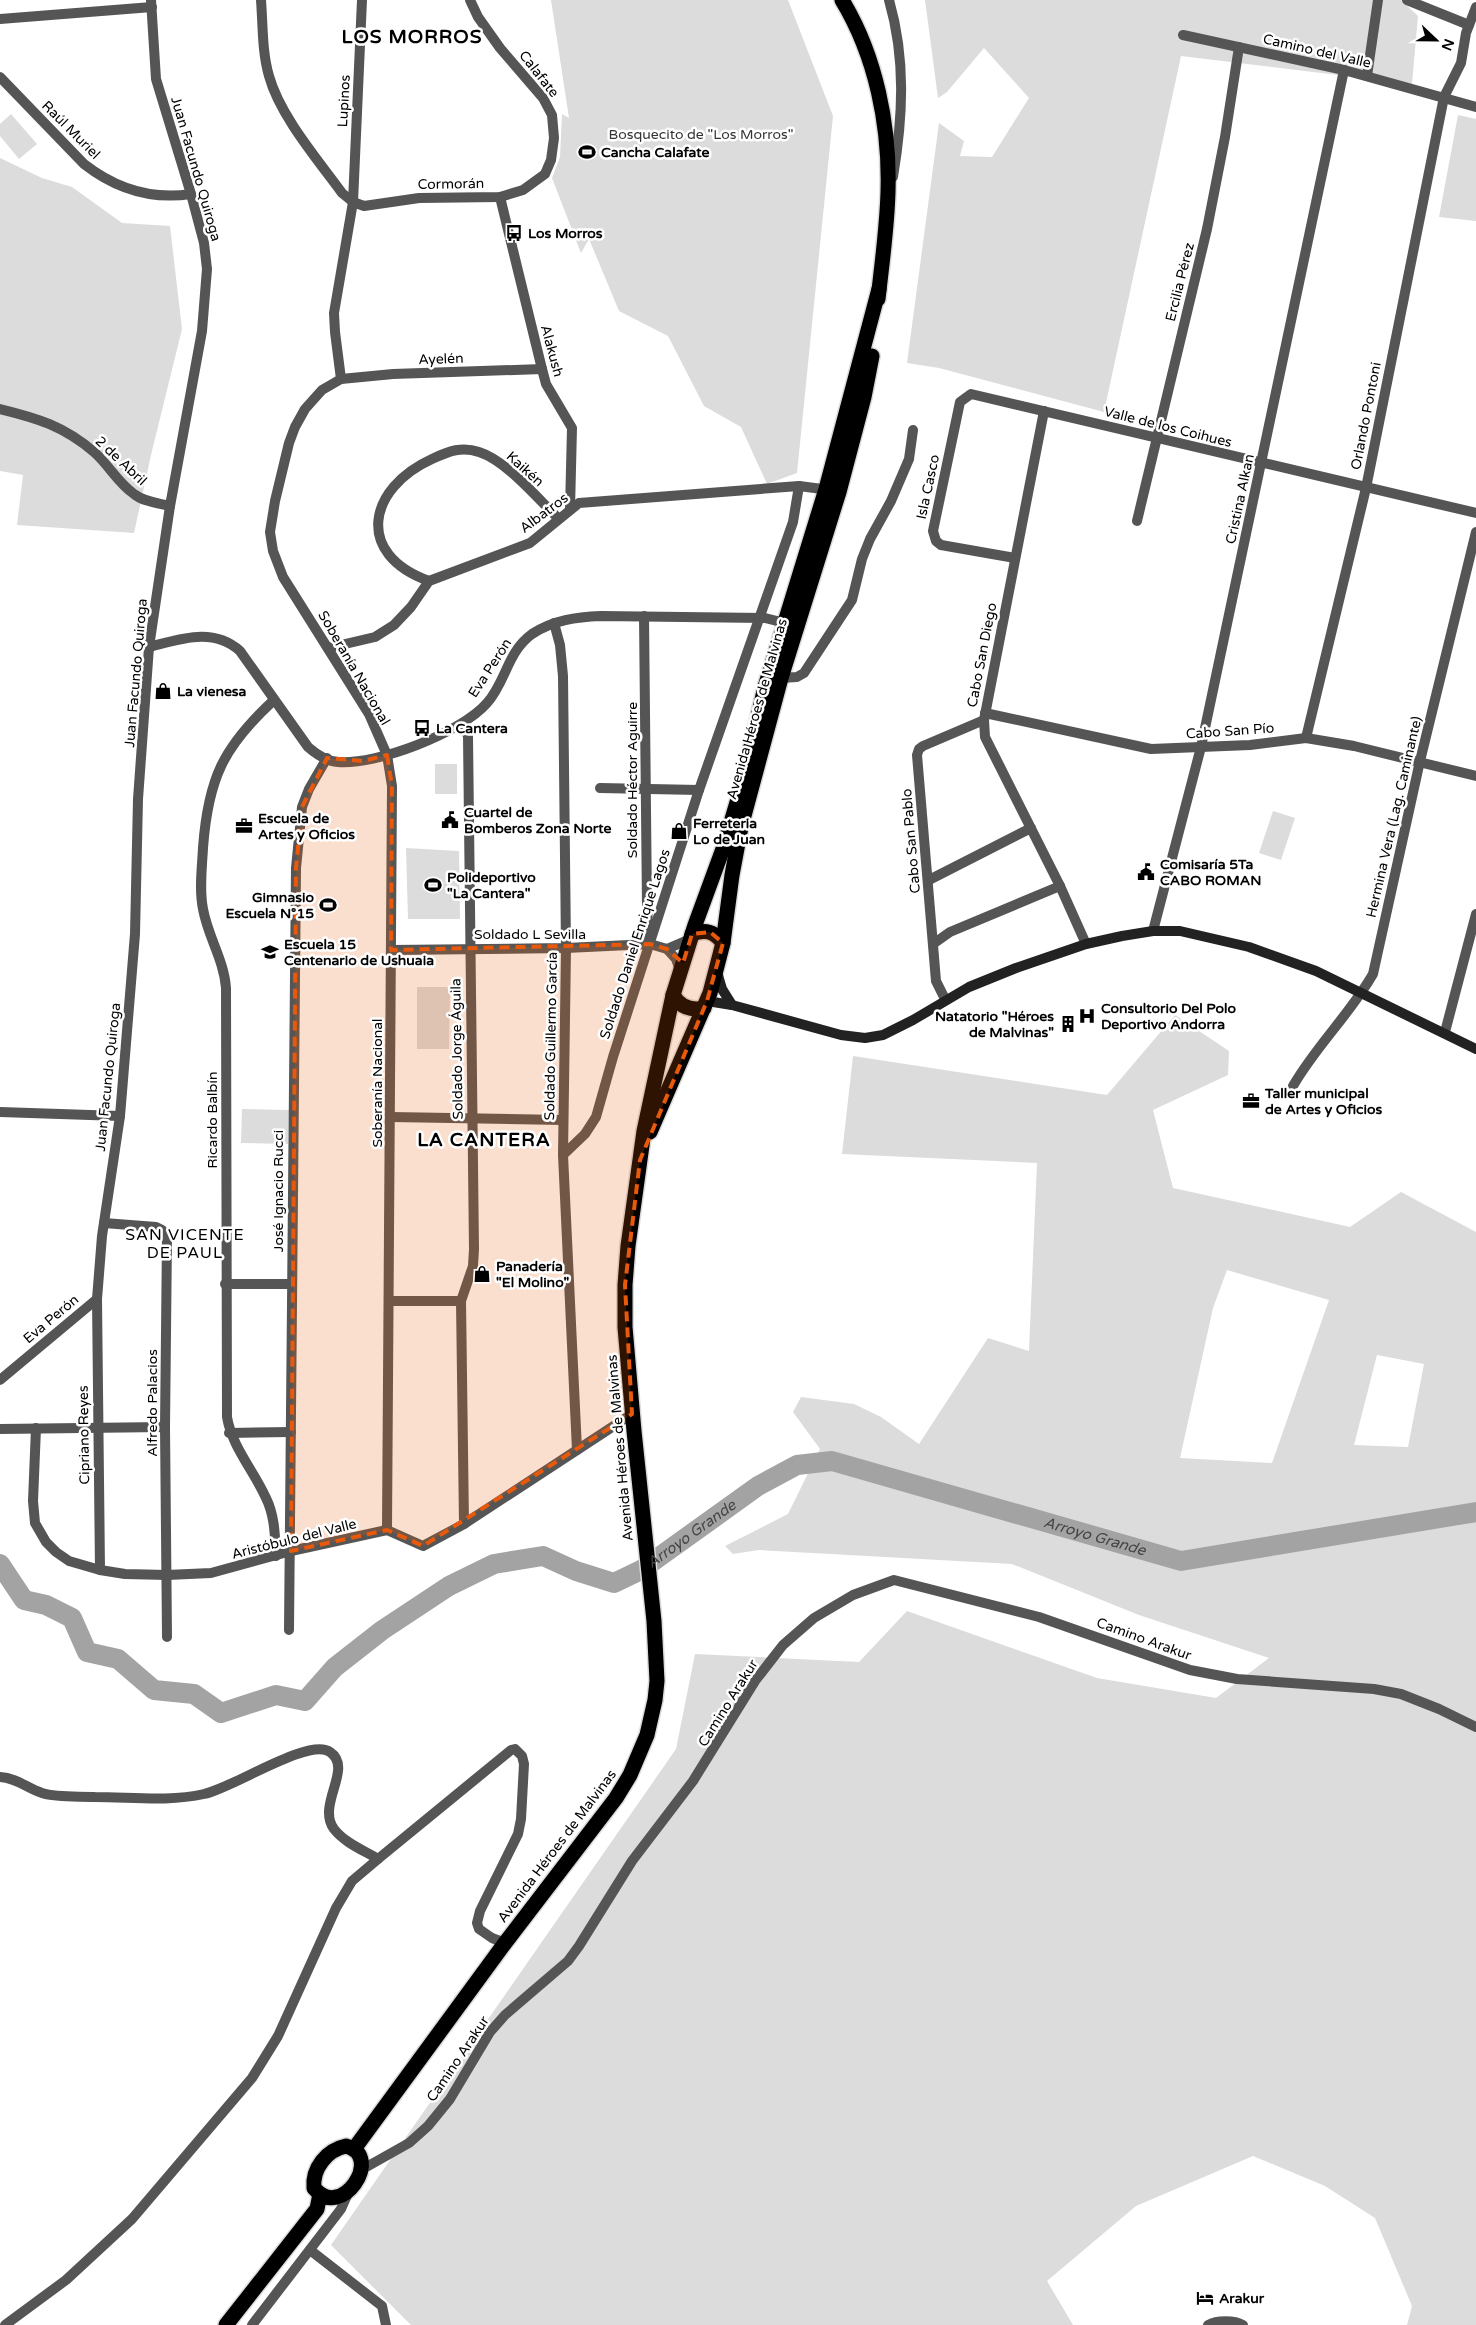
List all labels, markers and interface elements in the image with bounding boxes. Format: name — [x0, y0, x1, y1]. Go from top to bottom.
north arrow — [1411, 15, 1461, 65]
district label: LOS MORROS — [342, 26, 483, 48]
street label: Camino del Valle — [1261, 30, 1373, 72]
text: N — [1438, 36, 1458, 53]
street label: Calafate — [515, 47, 563, 101]
street label: Lupinos — [334, 74, 354, 128]
street label: Juan Facundo Quiroga — [167, 95, 225, 243]
street label: Raúl Muriel — [38, 97, 104, 163]
park label: Bosquecito de "Los Morros" — [609, 126, 793, 143]
sports icon: Cancha Calafate — [577, 142, 597, 162]
place label: Cancha Calafate — [601, 144, 709, 161]
street label: Cormorán — [418, 175, 484, 193]
bus stop icon: Los Morros — [504, 223, 524, 243]
place label: Los Morros — [528, 225, 603, 242]
street label: Ercilia Pérez — [1162, 241, 1198, 323]
street label: Alakush — [537, 323, 567, 379]
street label: Ayelén — [418, 350, 464, 368]
street label: Orlando Pontoni — [1347, 361, 1385, 471]
street label: Valle de los Coihues — [1102, 403, 1234, 451]
street label: 2 de Abril — [92, 433, 150, 489]
street label: Kaikén — [503, 448, 547, 490]
street label: Cristina Alkan — [1222, 452, 1258, 546]
street label: Isla Casco — [913, 453, 943, 521]
street label: Albatros — [516, 489, 572, 537]
street label: Juan Facundo Quiroga — [121, 598, 151, 748]
street label: Cabo San Diego — [964, 601, 1000, 709]
street label: Soberanía Nacional — [314, 608, 394, 728]
street label: Avenida Héroes de Malvinas — [723, 616, 791, 801]
street label: Eva Perón — [465, 635, 515, 701]
shop icon: La vienesa — [153, 681, 173, 701]
place label: La vienesa — [177, 683, 247, 700]
street label: Soldado Héctor Aguirre — [624, 702, 641, 858]
street label: Hermina Vera (Lag. Caminante) — [1363, 715, 1425, 919]
bus stop icon: La Cantera — [412, 718, 432, 738]
street label: Cabo San Pío — [1185, 719, 1275, 743]
place label: La Cantera — [436, 720, 508, 737]
street label: Cabo San Pablo — [898, 788, 924, 894]
place label: Cuartel de Bomberos Zona Norte — [464, 804, 611, 837]
place label: Escuela de Artes y Oficios — [258, 810, 355, 843]
public building icon: Cuartel de Bomberos Zona Norte — [440, 810, 460, 830]
place label: Ferreteria Lo de Juan — [693, 815, 765, 848]
office icon: Escuela de Artes y Oficios — [234, 816, 254, 836]
shop icon: Ferreteria Lo de Juan — [669, 821, 689, 841]
street label: Soldado Daniel Enrique Lagos — [596, 847, 674, 1041]
place label: Comisaría 5Ta CABO ROMAN — [1160, 856, 1261, 889]
public building icon: Comisaría 5Ta CABO ROMAN — [1136, 862, 1156, 882]
place label: Polideportivo "La Cantera" — [447, 869, 536, 902]
sports icon: Polideportivo "La Cantera" — [423, 875, 443, 895]
place label: Gimnasio Escuela N°15 — [225, 889, 314, 922]
sports icon: Gimnasio Escuela N°15 — [318, 895, 338, 915]
street label: Soldado L Sevilla — [474, 926, 586, 943]
place label: Escuela 15 Centenario de Ushuaia — [284, 936, 434, 969]
school or university icon: Escuela 15 Centenario de Ushuaia — [260, 942, 280, 962]
street label: Soldado Guillermo García — [541, 952, 561, 1120]
street label: Soldado Jorge Águila — [447, 978, 467, 1120]
place label: Consultorio Del Polo Deportivo Andorra — [1101, 1000, 1237, 1033]
street label: Juan Facundo Quiroga — [92, 1002, 124, 1152]
hospital icon: Consultorio Del Polo Deportivo Andorra — [1077, 1006, 1097, 1026]
place label: Natatorio "Héroes de Malvinas" — [935, 1008, 1054, 1041]
building icon: Natatorio "Héroes de Malvinas" — [1058, 1014, 1078, 1034]
street label: Soberanía Nacional — [369, 1018, 386, 1148]
street label: Ricardo Balbín — [204, 1072, 221, 1168]
place label: Taller municipal de Artes y Oficios — [1264, 1085, 1383, 1118]
office icon: Taller municipal de Artes y Oficios — [1241, 1091, 1261, 1111]
district label: LA CANTERA — [417, 1129, 551, 1151]
street label: José Ignacio Rucci — [270, 1130, 287, 1252]
district label: SAN VICENTE DE PAUL — [125, 1225, 245, 1263]
place label: Panadería "El Molino" — [496, 1258, 569, 1291]
shop icon: Panadería "El Molino" — [472, 1264, 492, 1284]
street label: Eva Perón — [20, 1291, 82, 1347]
street label: Alfredo Palacios — [144, 1349, 161, 1457]
street label: Avenida Héroes de Malvinas — [603, 1354, 637, 1542]
street label: Cipriano Reyes — [75, 1385, 93, 1485]
water label: Arroyo Grande — [643, 1495, 740, 1572]
water label: Arroyo Grande — [1042, 1513, 1149, 1560]
street label: Aristóbulo del Valle — [230, 1515, 358, 1563]
street label: Camino Arakur — [1094, 1614, 1194, 1664]
street label: Camino Arakur — [694, 1656, 762, 1750]
street label: Avenida Héroes de Malvinas — [494, 1766, 620, 1926]
street label: Camino Arakur — [423, 2012, 493, 2105]
hotel icon: Arakur — [1195, 2288, 1215, 2308]
place label: Arakur — [1219, 2290, 1265, 2307]

